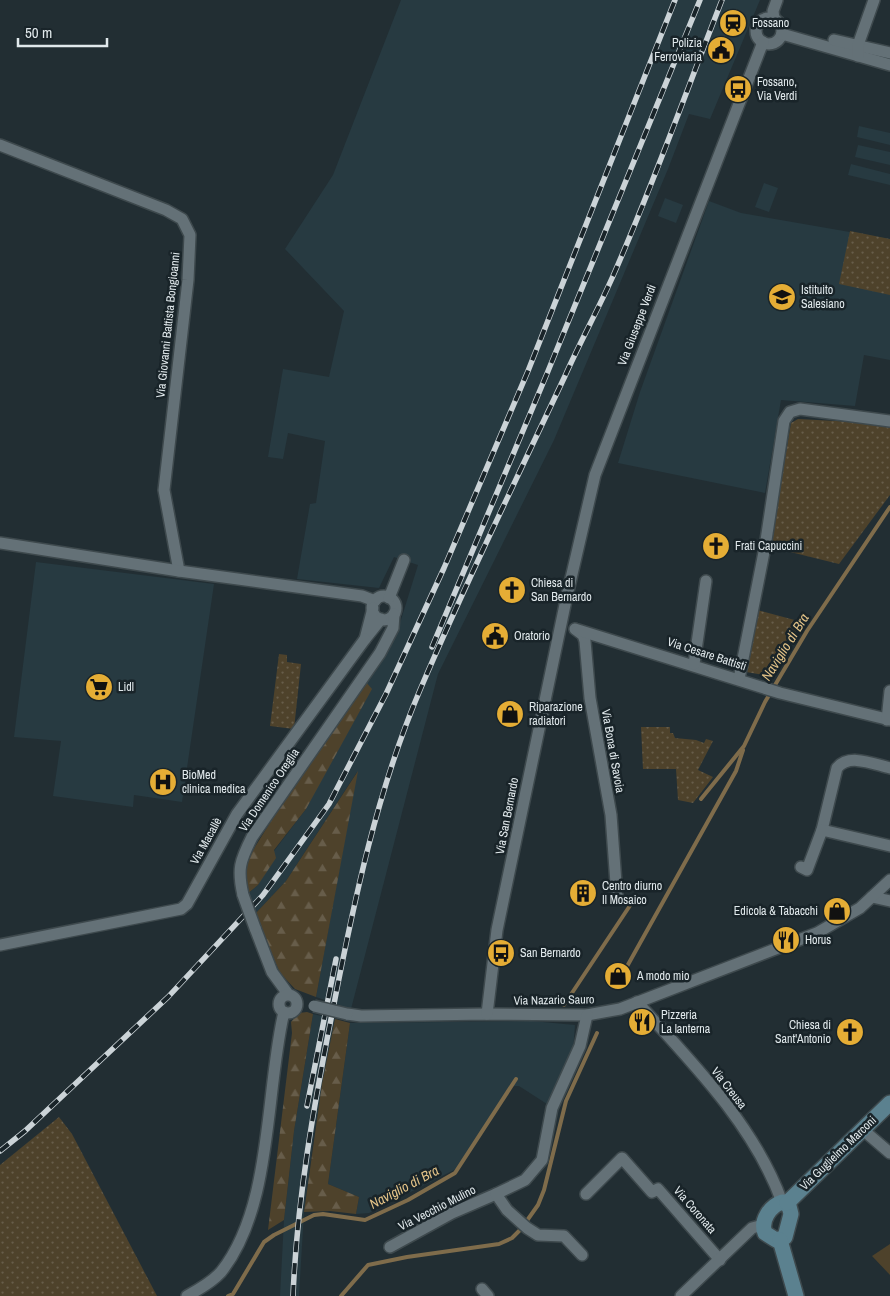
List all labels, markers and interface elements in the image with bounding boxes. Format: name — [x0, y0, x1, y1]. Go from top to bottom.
station icon: Fossano — [718, 8, 748, 38]
scale bar — [18, 15, 106, 47]
place label: Fossano — [752, 15, 789, 31]
text: 50 m — [25, 22, 52, 43]
place label: Polizia Ferroviaria — [654, 35, 703, 65]
public building icon: Polizia Ferroviaria — [706, 35, 736, 65]
bus stop icon: Fossano, Via Verdi — [723, 74, 753, 104]
place label: Fossano, Via Verdi — [757, 74, 797, 104]
street label: Via Giovanni Battista Bongioanni — [152, 251, 184, 399]
street label: Via Giuseppe Verdi — [614, 282, 660, 368]
school or university icon: Istituito Salesiano — [767, 282, 797, 312]
place label: Istituito Salesiano — [801, 282, 845, 312]
church icon: Frati Capuccini — [701, 531, 731, 561]
place label: Frati Capuccini — [735, 538, 802, 554]
church icon: Chiesa di San Bernardo — [497, 575, 527, 605]
place label: Chiesa di San Bernardo — [531, 575, 592, 605]
water label: Naviglio di Bra — [757, 610, 813, 684]
public building icon: Oratorio — [480, 621, 510, 651]
place label: Oratorio — [514, 628, 550, 644]
street label: Via Cesare Battisti — [665, 634, 749, 674]
supermarket icon: Lidl — [84, 672, 114, 702]
place label: Lidl — [118, 679, 134, 695]
shop icon: Riparazione radiatori — [495, 699, 525, 729]
place label: Riparazione radiatori — [529, 699, 583, 729]
street label: Via Bona di Savoia — [598, 708, 628, 795]
street label: Via Domenico Oreglia — [235, 745, 303, 835]
hospital icon: BioMed clinica medica — [148, 767, 178, 797]
place label: BioMed clinica medica — [182, 767, 246, 797]
street label: Via San Bernardo — [492, 776, 522, 856]
street label: Via Macallè — [187, 815, 225, 867]
building icon: Centro diurno Il Mosaico — [568, 878, 598, 908]
place label: Centro diurno Il Mosaico — [602, 878, 662, 908]
shop icon: Edicola & Tabacchi — [822, 896, 852, 926]
place label: Edicola & Tabacchi — [734, 903, 818, 919]
restaurant icon: Horus — [771, 925, 801, 955]
place label: Horus — [805, 932, 831, 948]
bus stop icon: San Bernardo — [486, 938, 516, 968]
place label: San Bernardo — [520, 945, 581, 961]
shop icon: A modo mio — [603, 961, 633, 991]
place label: A modo mio — [636, 968, 690, 984]
street label: Via Nazario Sauro — [513, 991, 595, 1009]
restaurant icon: Pizzeria La lanterna — [627, 1007, 657, 1037]
place label: Pizzeria La lanterna — [661, 1007, 711, 1037]
place label: Chiesa di Sant'Antonio — [775, 1017, 831, 1047]
church icon: Chiesa di Sant'Antonio — [835, 1017, 865, 1047]
street label: Via Creusa — [708, 1064, 751, 1113]
street label: Via Guglielmo Marconi — [796, 1112, 880, 1194]
water label: Naviglio di Bra — [366, 1161, 442, 1213]
street label: Via Vecchio Mulino — [396, 1182, 478, 1234]
street label: Via Coronata — [670, 1183, 720, 1237]

